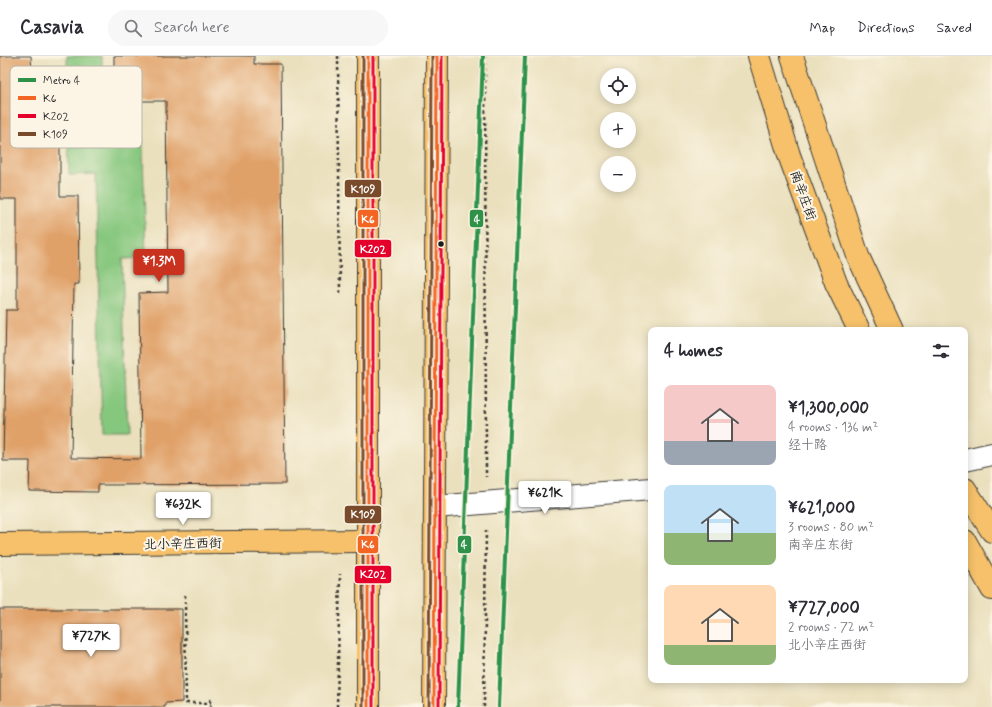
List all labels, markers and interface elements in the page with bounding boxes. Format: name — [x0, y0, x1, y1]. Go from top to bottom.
search box — [108, 10, 388, 46]
text: Casavia — [20, 15, 84, 40]
icon: search — [122, 17, 144, 39]
text: Search here — [154, 18, 229, 38]
text: Map — [809, 19, 835, 37]
text: Directions — [857, 19, 915, 37]
text: Saved — [937, 19, 972, 37]
legend — [10, 66, 142, 148]
map controls — [600, 68, 636, 192]
button: locate — [600, 68, 636, 104]
text: Metro 4 — [43, 74, 81, 88]
text: K6 — [43, 92, 57, 106]
text: K202 — [43, 110, 69, 124]
button: + — [600, 112, 636, 148]
text: K109 — [43, 128, 68, 142]
button: − — [600, 156, 636, 192]
street label: 南辛庄街 — [786, 168, 819, 223]
line badge: K109 — [344, 179, 382, 198]
text: K109 — [351, 183, 376, 197]
line badge: K6 — [357, 209, 379, 228]
line badge: 4 — [469, 209, 484, 228]
text: K6 — [361, 213, 375, 227]
text: 4 — [474, 213, 481, 227]
line badge: K202 — [354, 239, 392, 258]
unlabelled marker — [436, 239, 446, 249]
text: K202 — [360, 243, 386, 257]
pin: ¥1.3M — [131, 249, 187, 283]
text: ¥1.3M — [142, 253, 176, 270]
text: 4 homes — [664, 340, 723, 362]
icon: filters — [930, 340, 952, 362]
text: ¥1,300,000 — [788, 397, 869, 419]
icon: home — [696, 401, 744, 449]
text: 4 rooms · 136 m² — [788, 419, 878, 436]
text: 经十路 — [788, 437, 827, 454]
pin: ¥621K — [517, 481, 573, 515]
text: ¥621K — [527, 485, 563, 502]
pin: ¥632K — [155, 492, 211, 526]
text: ¥632K — [165, 496, 201, 513]
text: ¥621,000 — [788, 497, 855, 519]
icon: home — [696, 501, 744, 549]
line badge: K109 — [344, 505, 382, 524]
text: K109 — [351, 508, 376, 522]
text: 3 rooms · 80 m² — [788, 519, 874, 536]
street label: 北小辛庄西街 — [144, 535, 222, 554]
line badge: K6 — [357, 535, 379, 554]
line badge: 4 — [457, 535, 472, 554]
text: 南辛庄东街 — [788, 537, 853, 554]
text: K6 — [361, 538, 375, 552]
text: 4 — [461, 538, 468, 552]
line badge: K202 — [354, 565, 392, 584]
text: K202 — [360, 568, 386, 582]
text: ¥727,000 — [788, 597, 860, 619]
icon: home — [696, 601, 744, 649]
text: 2 rooms · 72 m² — [788, 619, 874, 636]
pin: ¥727K — [63, 624, 119, 658]
text: ¥727K — [72, 628, 110, 645]
text: 北小辛庄西街 — [788, 637, 866, 654]

